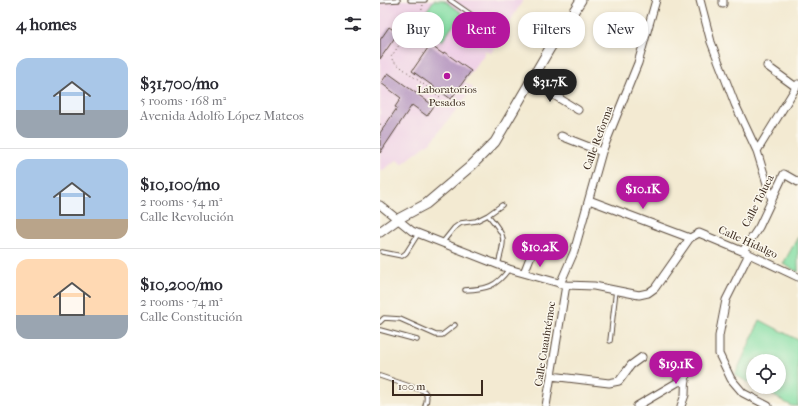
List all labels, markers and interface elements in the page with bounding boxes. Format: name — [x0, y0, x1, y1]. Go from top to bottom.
chip: Buy — [392, 12, 444, 48]
chip: Rent — [452, 12, 510, 48]
chip: Filters — [518, 12, 585, 48]
chip: New — [593, 12, 648, 48]
icon: filters — [342, 13, 364, 35]
text: 4 homes — [16, 14, 76, 34]
pin: $31.7K — [517, 69, 583, 103]
marker: Laboratorios Pesados — [442, 71, 452, 81]
text: $31,700/mo — [140, 73, 219, 93]
icon: home — [48, 74, 96, 122]
text: $31.7K — [533, 74, 567, 89]
place label: Laboratorios Pesados — [417, 83, 477, 109]
text: 5 rooms · 168 m² — [140, 93, 226, 108]
street label: Calle Reforma — [580, 103, 616, 172]
text: Avenida Adolfo López Mateos — [140, 108, 304, 123]
street label: Calle Toluca — [739, 172, 777, 229]
text: $10,100/mo — [140, 174, 220, 194]
icon: home — [48, 175, 96, 223]
pin: $10.1K — [610, 176, 676, 210]
text: $10.1K — [625, 181, 661, 196]
text: 2 rooms · 54 m² — [140, 194, 222, 209]
text: Calle Revolución — [140, 209, 234, 224]
street label: Calle Hidalgo — [716, 223, 780, 261]
pin: $10.2K — [507, 234, 573, 268]
text: $10.2K — [521, 239, 559, 254]
text: $10,200/mo — [140, 274, 223, 294]
icon: home — [48, 275, 96, 323]
text: 2 rooms · 74 m² — [140, 294, 223, 309]
street label: Calle Cuauhtémoc — [532, 300, 558, 388]
text: Calle Constitución — [140, 309, 243, 324]
pin: $19.1K — [643, 351, 709, 385]
map controls — [746, 354, 786, 394]
button: locate — [746, 354, 786, 394]
text: $19.1K — [658, 356, 694, 371]
scale bar — [392, 378, 483, 397]
text: 100 m — [398, 380, 426, 393]

